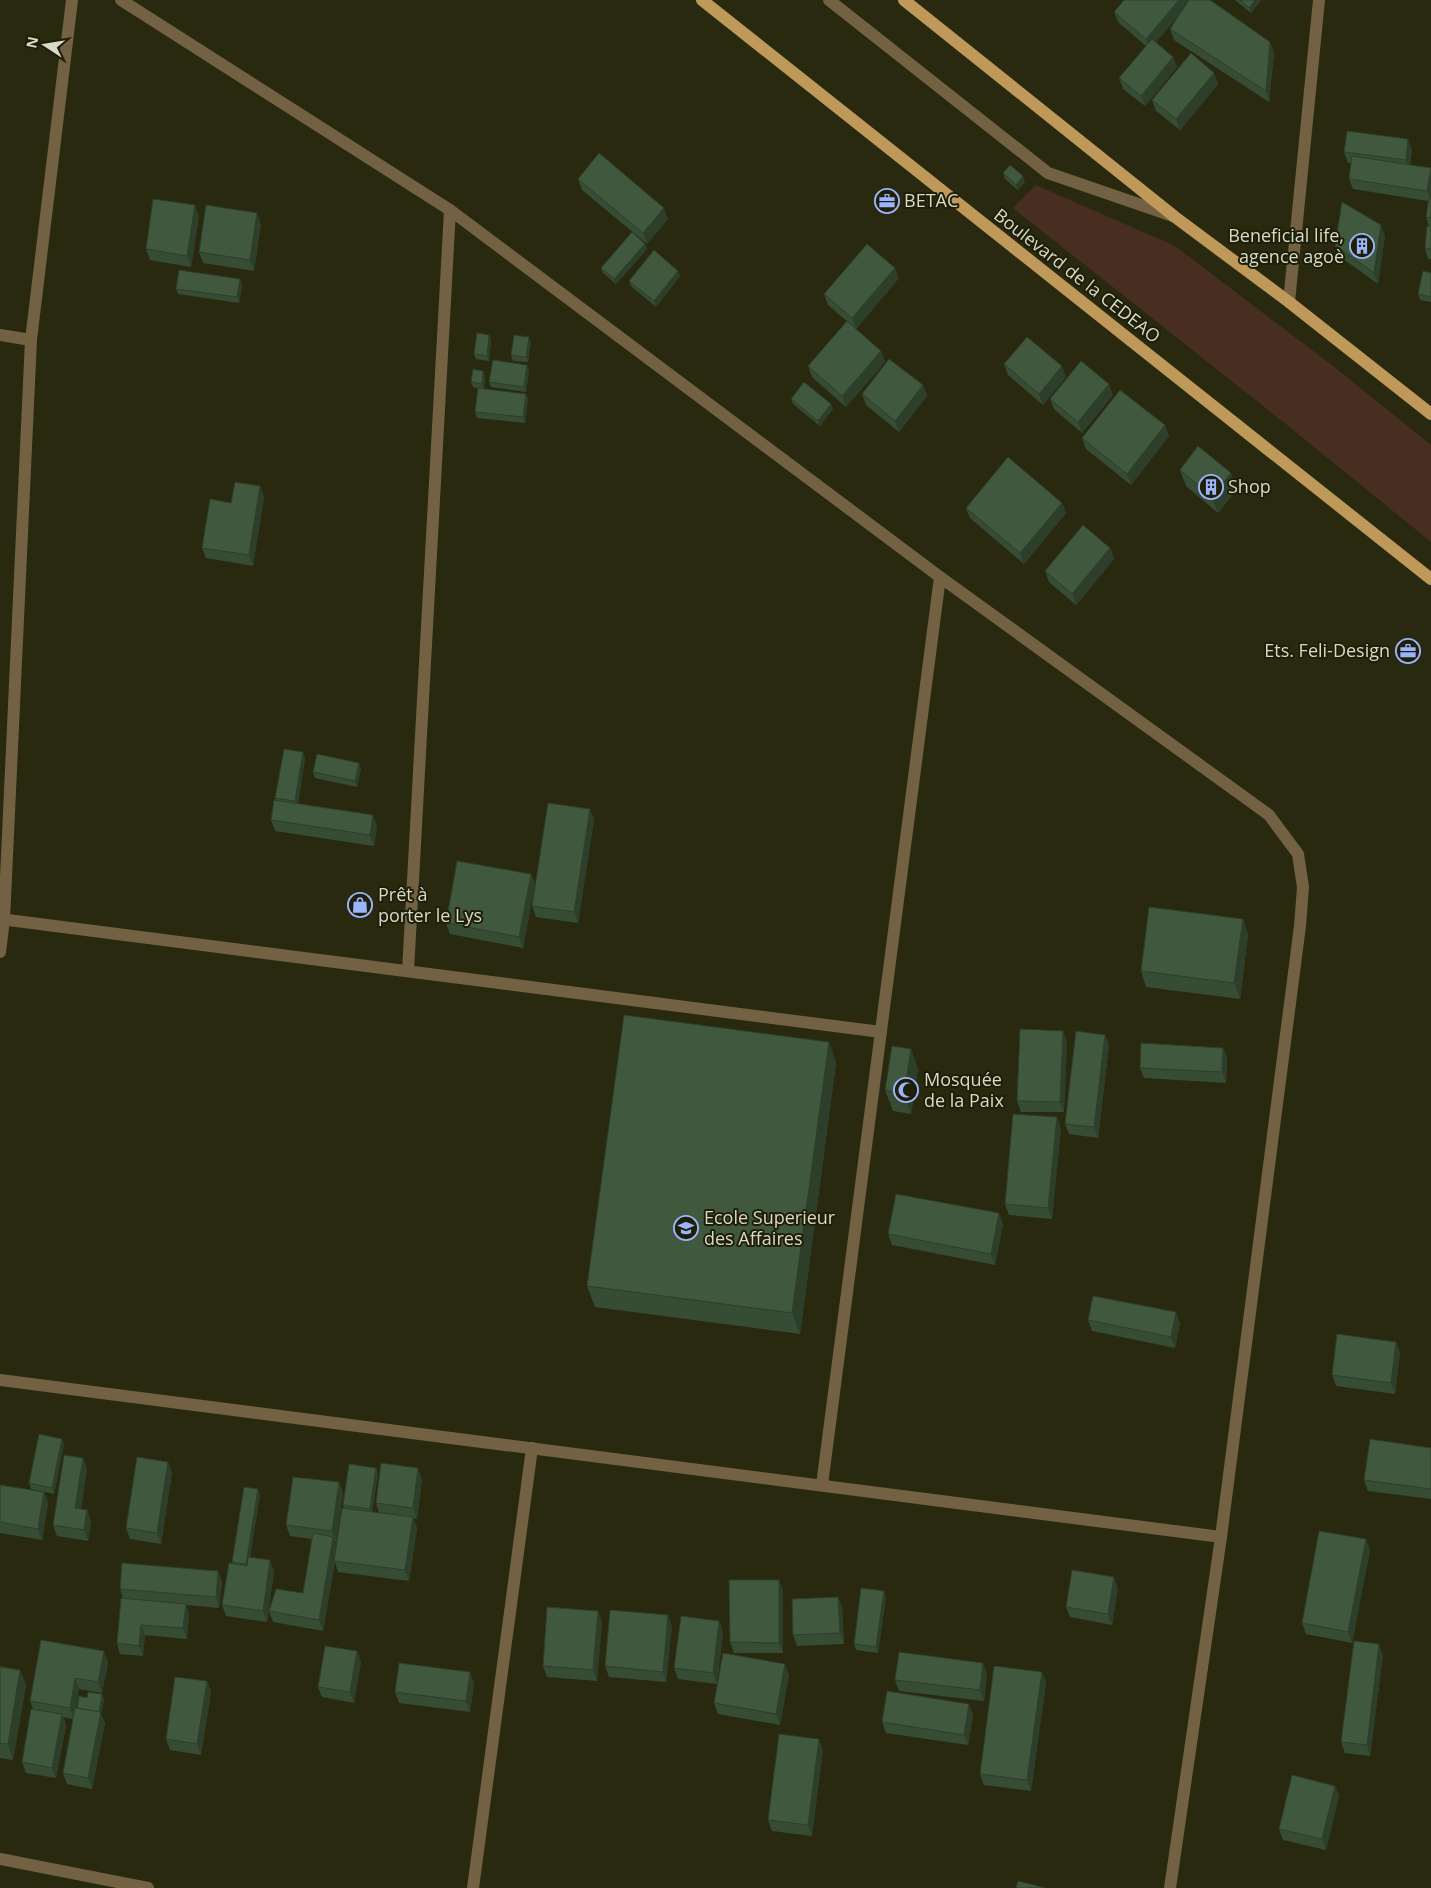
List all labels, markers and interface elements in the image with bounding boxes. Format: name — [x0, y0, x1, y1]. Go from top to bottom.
north arrow — [20, 20, 70, 70]
text: N — [21, 35, 42, 50]
office icon: BETAC — [874, 188, 900, 214]
place label: BETAC — [904, 188, 958, 212]
street label: Boulevard de la CEDEAO — [989, 203, 1166, 348]
place label: Beneficial life, agence agoè — [1228, 223, 1344, 268]
building icon: Beneficial life, agence agoè — [1349, 233, 1375, 259]
building icon: Shop — [1198, 474, 1224, 500]
place label: Shop — [1228, 474, 1271, 498]
place label: Ets. Feli-Design — [1264, 638, 1390, 662]
office icon: Ets. Feli-Design — [1395, 638, 1421, 664]
place label: Prêt à porter le Lys — [378, 882, 482, 927]
shop icon: Prêt à porter le Lys — [347, 892, 373, 918]
place label: Mosquée de la Paix — [924, 1067, 1004, 1112]
mosque icon: Mosquée de la Paix — [893, 1077, 919, 1103]
place label: Ecole Superieur des Affaires — [704, 1205, 836, 1250]
school or university icon: Ecole Superieur des Affaires — [673, 1215, 699, 1241]

